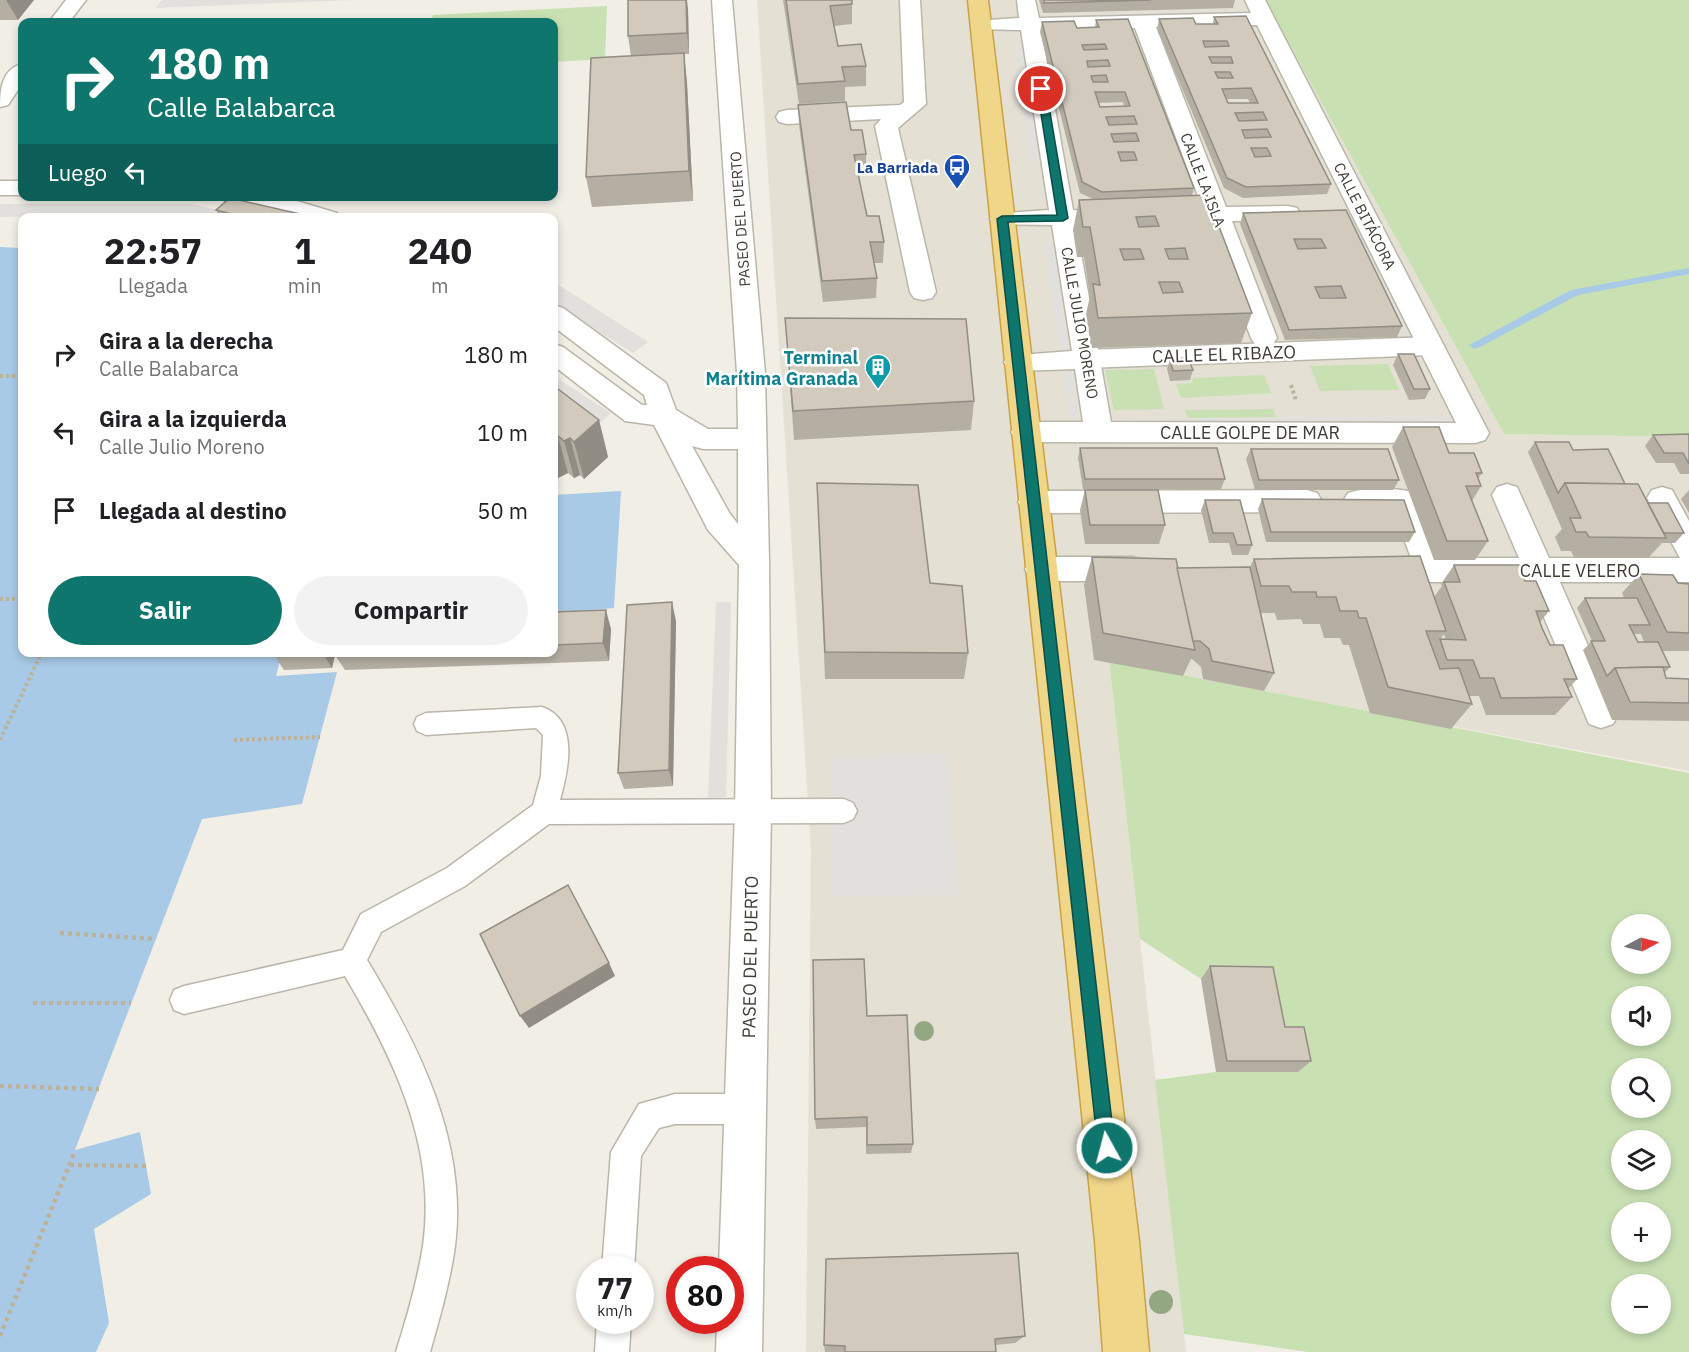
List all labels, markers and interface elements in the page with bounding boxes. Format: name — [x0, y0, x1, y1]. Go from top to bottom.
text: 180 m — [147, 36, 270, 91]
icon: right — [48, 42, 126, 120]
pin — [1015, 63, 1066, 114]
icon: arrive — [1024, 72, 1057, 105]
text: Calle Balabarca — [147, 89, 336, 124]
street label: CALLE LA ISLA — [1176, 130, 1230, 230]
street label: PASEO DEL PUERTO — [726, 151, 754, 287]
bus stop icon: La Barriada — [942, 152, 972, 190]
icon: left — [119, 156, 152, 189]
text: Luego — [48, 158, 107, 187]
place label: La Barriada — [857, 158, 938, 177]
street label: CALLE BITÁCORA — [1330, 159, 1400, 273]
text: 22:57 — [104, 227, 202, 274]
text: 1 — [294, 227, 316, 274]
text: 240 — [407, 227, 472, 274]
street label: CALLE JULIO MORENO — [1057, 245, 1103, 401]
text: Llegada — [118, 272, 188, 299]
text: min — [288, 272, 322, 299]
text: m — [431, 272, 449, 299]
text: Gira a la derecha — [99, 326, 273, 355]
icon: right — [48, 338, 81, 371]
text: 180 m — [464, 340, 528, 369]
street label: CALLE EL RIBAZO — [1152, 340, 1296, 368]
place label: Terminal Marítima Granada — [706, 346, 859, 390]
building icon: Terminal Marítima Granada — [863, 352, 893, 390]
text: Calle Balabarca — [99, 355, 239, 382]
text: Gira a la izquierda — [99, 404, 287, 433]
icon: left — [48, 416, 81, 449]
text: 10 m — [477, 418, 528, 447]
street label: CALLE GOLPE DE MAR — [1160, 421, 1340, 444]
text: Calle Julio Moreno — [99, 433, 265, 460]
icon: arrive — [48, 494, 81, 527]
text: Llegada al destino — [99, 496, 287, 525]
text: 50 m — [477, 496, 528, 525]
street label: CALLE VELERO — [1520, 559, 1640, 582]
button: Salir — [48, 576, 282, 645]
button: Compartir — [294, 576, 528, 645]
street label: PASEO DEL PUERTO — [737, 875, 763, 1039]
north arrow — [1611, 914, 1671, 974]
map controls — [1611, 914, 1671, 1334]
button: sound — [1611, 986, 1671, 1046]
button: search — [1611, 1058, 1671, 1118]
position arrow — [1075, 1116, 1139, 1180]
button: layers — [1611, 1130, 1671, 1190]
button: + — [1611, 1202, 1671, 1262]
speed limit sign: 80 — [666, 1256, 744, 1334]
text: 77 — [597, 1268, 633, 1307]
button: − — [1611, 1274, 1671, 1334]
text: km/h — [597, 1301, 633, 1320]

